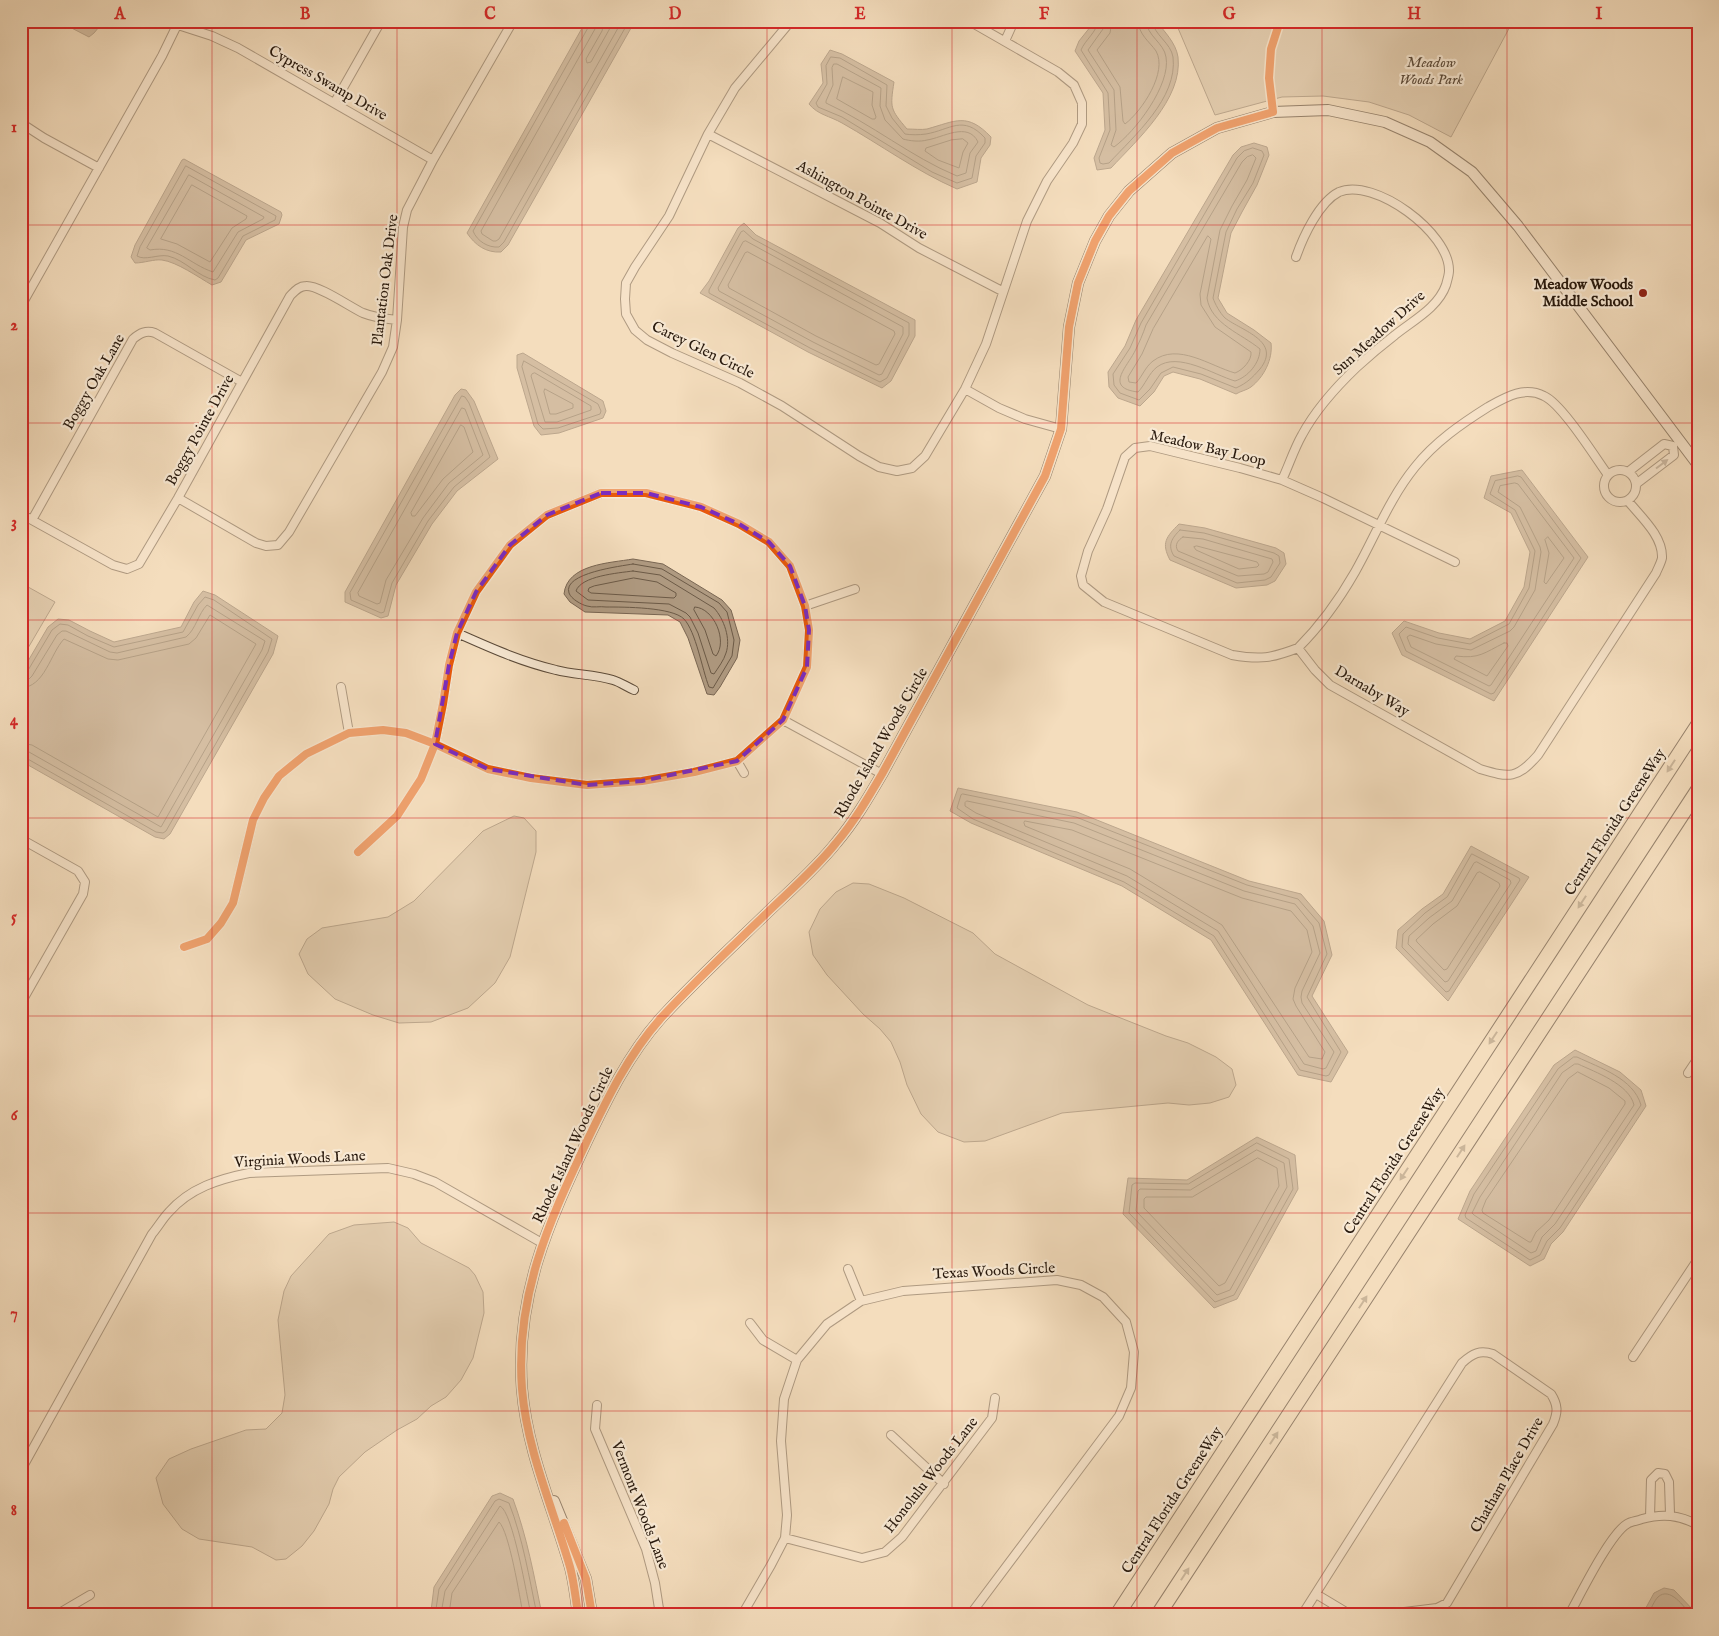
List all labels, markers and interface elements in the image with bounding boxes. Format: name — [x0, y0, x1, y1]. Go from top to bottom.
text: A — [114, 5, 127, 25]
text: B — [300, 5, 311, 25]
text: C — [484, 5, 496, 25]
text: D — [669, 5, 682, 25]
text: E — [854, 5, 866, 25]
text: F — [1039, 5, 1050, 25]
text: G — [1223, 5, 1236, 25]
text: H — [1407, 5, 1421, 25]
text: I — [1596, 5, 1603, 25]
street label: Cypress Swamp Drive — [265, 41, 391, 125]
park label: Meadow Woods Park — [1399, 53, 1463, 89]
text: 1 — [11, 118, 17, 138]
street label: Ashington Pointe Drive — [792, 156, 931, 244]
street label: Plantation Oak Drive — [368, 213, 403, 347]
place label: Meadow Woods Middle School — [1534, 275, 1634, 311]
street label: Sun Meadow Drive — [1329, 286, 1429, 380]
marker: Meadow Woods Middle School — [1637, 287, 1649, 299]
text: 2 — [10, 316, 18, 336]
street label: Carey Glen Circle — [649, 317, 758, 383]
street label: Boggy Oak Lane — [59, 331, 129, 433]
street label: Boggy Pointe Drive — [162, 371, 238, 489]
street label: Meadow Bay Loop — [1148, 425, 1268, 471]
one-way arrow — [1655, 459, 1669, 469]
text: 3 — [11, 513, 17, 533]
street label: Darnaby Way — [1331, 661, 1413, 721]
street label: Rhode Island Woods Circle — [830, 664, 932, 822]
text: 4 — [10, 711, 19, 731]
street label: Central Florida GreeneWay — [1560, 744, 1670, 899]
one-way arrow — [1666, 760, 1676, 773]
one-way arrow — [1577, 896, 1587, 909]
text: 5 — [11, 908, 17, 928]
one-way arrow — [1488, 1032, 1498, 1045]
street label: Rhode Island Woods Circle — [528, 1063, 618, 1226]
street label: Central Florida GreeneWay — [1339, 1083, 1449, 1238]
text: 6 — [11, 1106, 19, 1126]
one-way arrow — [1456, 1145, 1466, 1158]
street label: Virginia Woods Lane — [233, 1146, 366, 1172]
one-way arrow — [1400, 1168, 1409, 1181]
street label: Texas Woods Circle — [932, 1258, 1056, 1284]
one-way arrow — [1358, 1295, 1367, 1309]
text: 7 — [10, 1304, 18, 1324]
street label: Honolulu Woods Lane — [880, 1413, 982, 1537]
street label: Chatham Place Drive — [1466, 1414, 1548, 1536]
street label: Central Florida GreeneWay — [1117, 1422, 1227, 1577]
one-way arrow — [1269, 1431, 1279, 1445]
street label: Vermont Woods Lane — [606, 1437, 673, 1572]
text: 8 — [11, 1501, 17, 1521]
one-way arrow — [1180, 1567, 1190, 1581]

